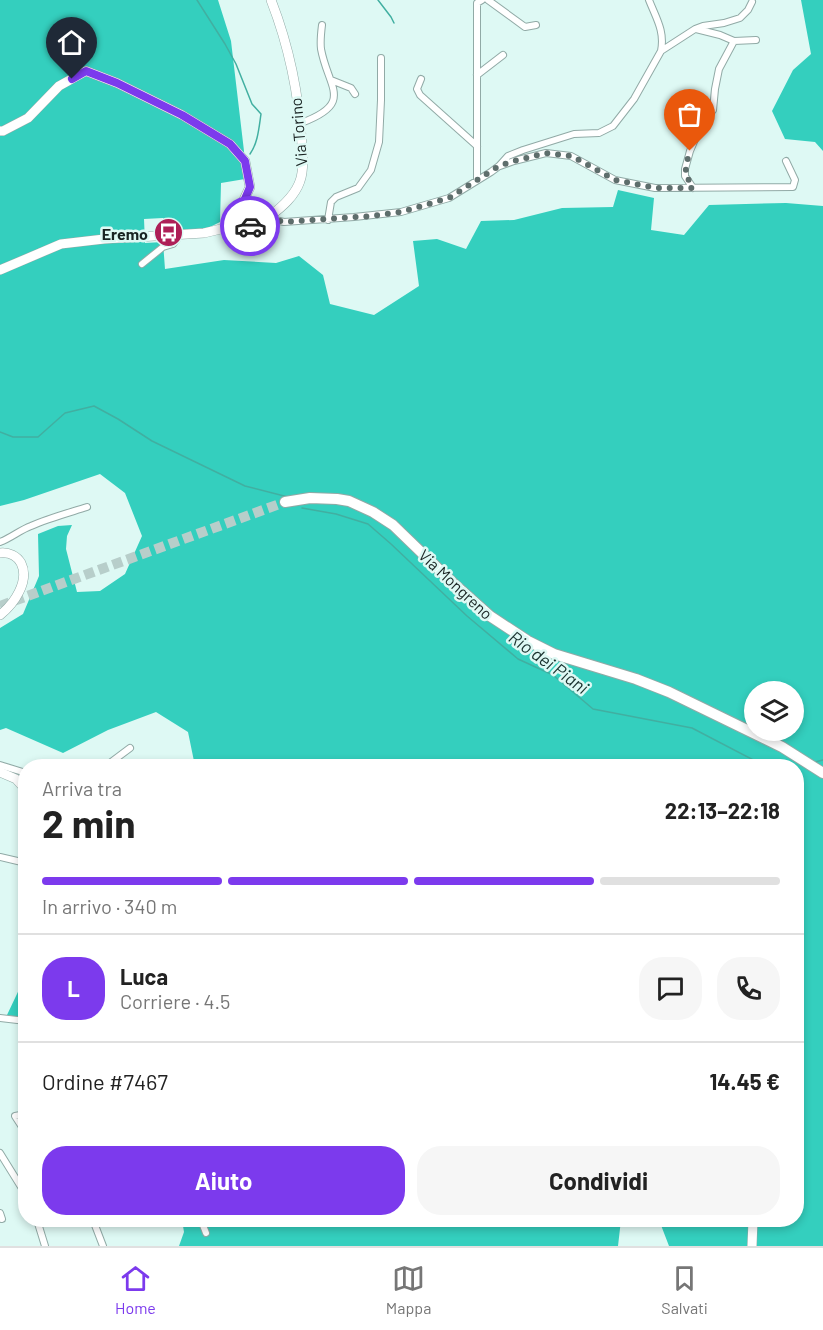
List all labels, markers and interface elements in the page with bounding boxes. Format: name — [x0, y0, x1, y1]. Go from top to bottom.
pin — [46, 17, 97, 79]
icon: home — [55, 26, 88, 59]
pin — [664, 89, 715, 151]
street label: Via Torino — [286, 97, 310, 167]
icon: bag — [673, 98, 706, 131]
courier — [220, 196, 280, 256]
icon: car — [234, 210, 267, 243]
bus stop icon: Eremo — [153, 217, 185, 249]
place label: Eremo — [102, 224, 148, 243]
street label: Via Mongreno — [415, 545, 497, 623]
water label: Rio dei Piani — [505, 626, 594, 699]
map controls — [744, 681, 804, 741]
button: layers — [744, 681, 804, 741]
text: Arriva tra — [42, 776, 122, 800]
text: 22:13–22:18 — [665, 797, 780, 823]
text: 2 min — [42, 799, 135, 846]
text: In arrivo · 340 m — [42, 894, 177, 918]
button: chat — [639, 957, 702, 1020]
button: phone — [717, 957, 780, 1020]
text: Luca — [120, 963, 168, 989]
text: L — [67, 975, 80, 1001]
text: Corriere · 4.5 — [120, 989, 230, 1013]
text: Ordine #7467 — [42, 1068, 168, 1094]
text: 14.45 € — [709, 1068, 780, 1094]
button: Aiuto — [42, 1146, 405, 1215]
button: Condividi — [417, 1146, 780, 1215]
tab: Home — [115, 1262, 156, 1317]
tab: Mappa — [386, 1262, 431, 1317]
tab: Salvati — [661, 1262, 708, 1317]

